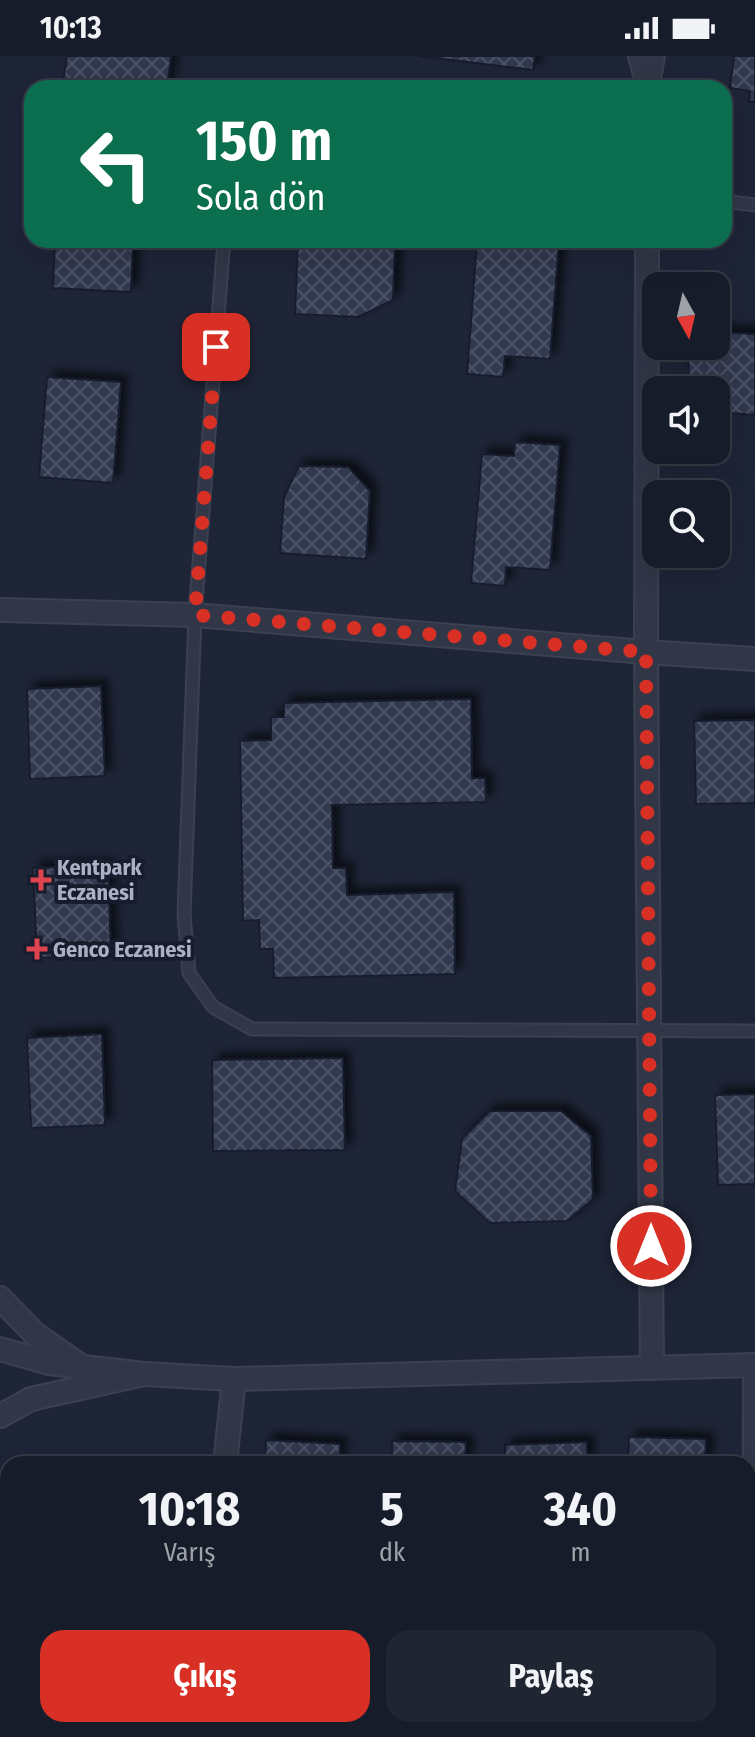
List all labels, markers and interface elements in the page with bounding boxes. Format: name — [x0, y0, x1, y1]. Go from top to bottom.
text: 10:13 — [40, 10, 102, 46]
text: 150 m — [196, 108, 332, 175]
icon: left — [64, 112, 168, 216]
text: Sola dön — [196, 176, 325, 220]
north arrow — [642, 272, 730, 360]
map controls — [642, 272, 730, 568]
pin — [182, 313, 250, 381]
icon: arrive — [194, 325, 238, 369]
button: sound — [642, 376, 730, 464]
button: search — [642, 480, 730, 568]
place label: Kentpark Eczanesi — [57, 854, 143, 906]
marker: Kentpark Eczanesi — [32, 871, 50, 889]
place label: Genco Eczanesi — [53, 936, 192, 963]
marker: Genco Eczanesi — [28, 940, 46, 958]
position arrow — [609, 1204, 693, 1288]
text: 10:18 — [139, 1480, 240, 1538]
text: 5 — [380, 1480, 404, 1538]
text: 340 — [544, 1480, 617, 1538]
text: Varış — [164, 1537, 215, 1568]
text: dk — [379, 1537, 405, 1568]
text: m — [571, 1537, 591, 1568]
button: Çıkış — [40, 1630, 370, 1722]
button: Paylaş — [386, 1630, 716, 1722]

